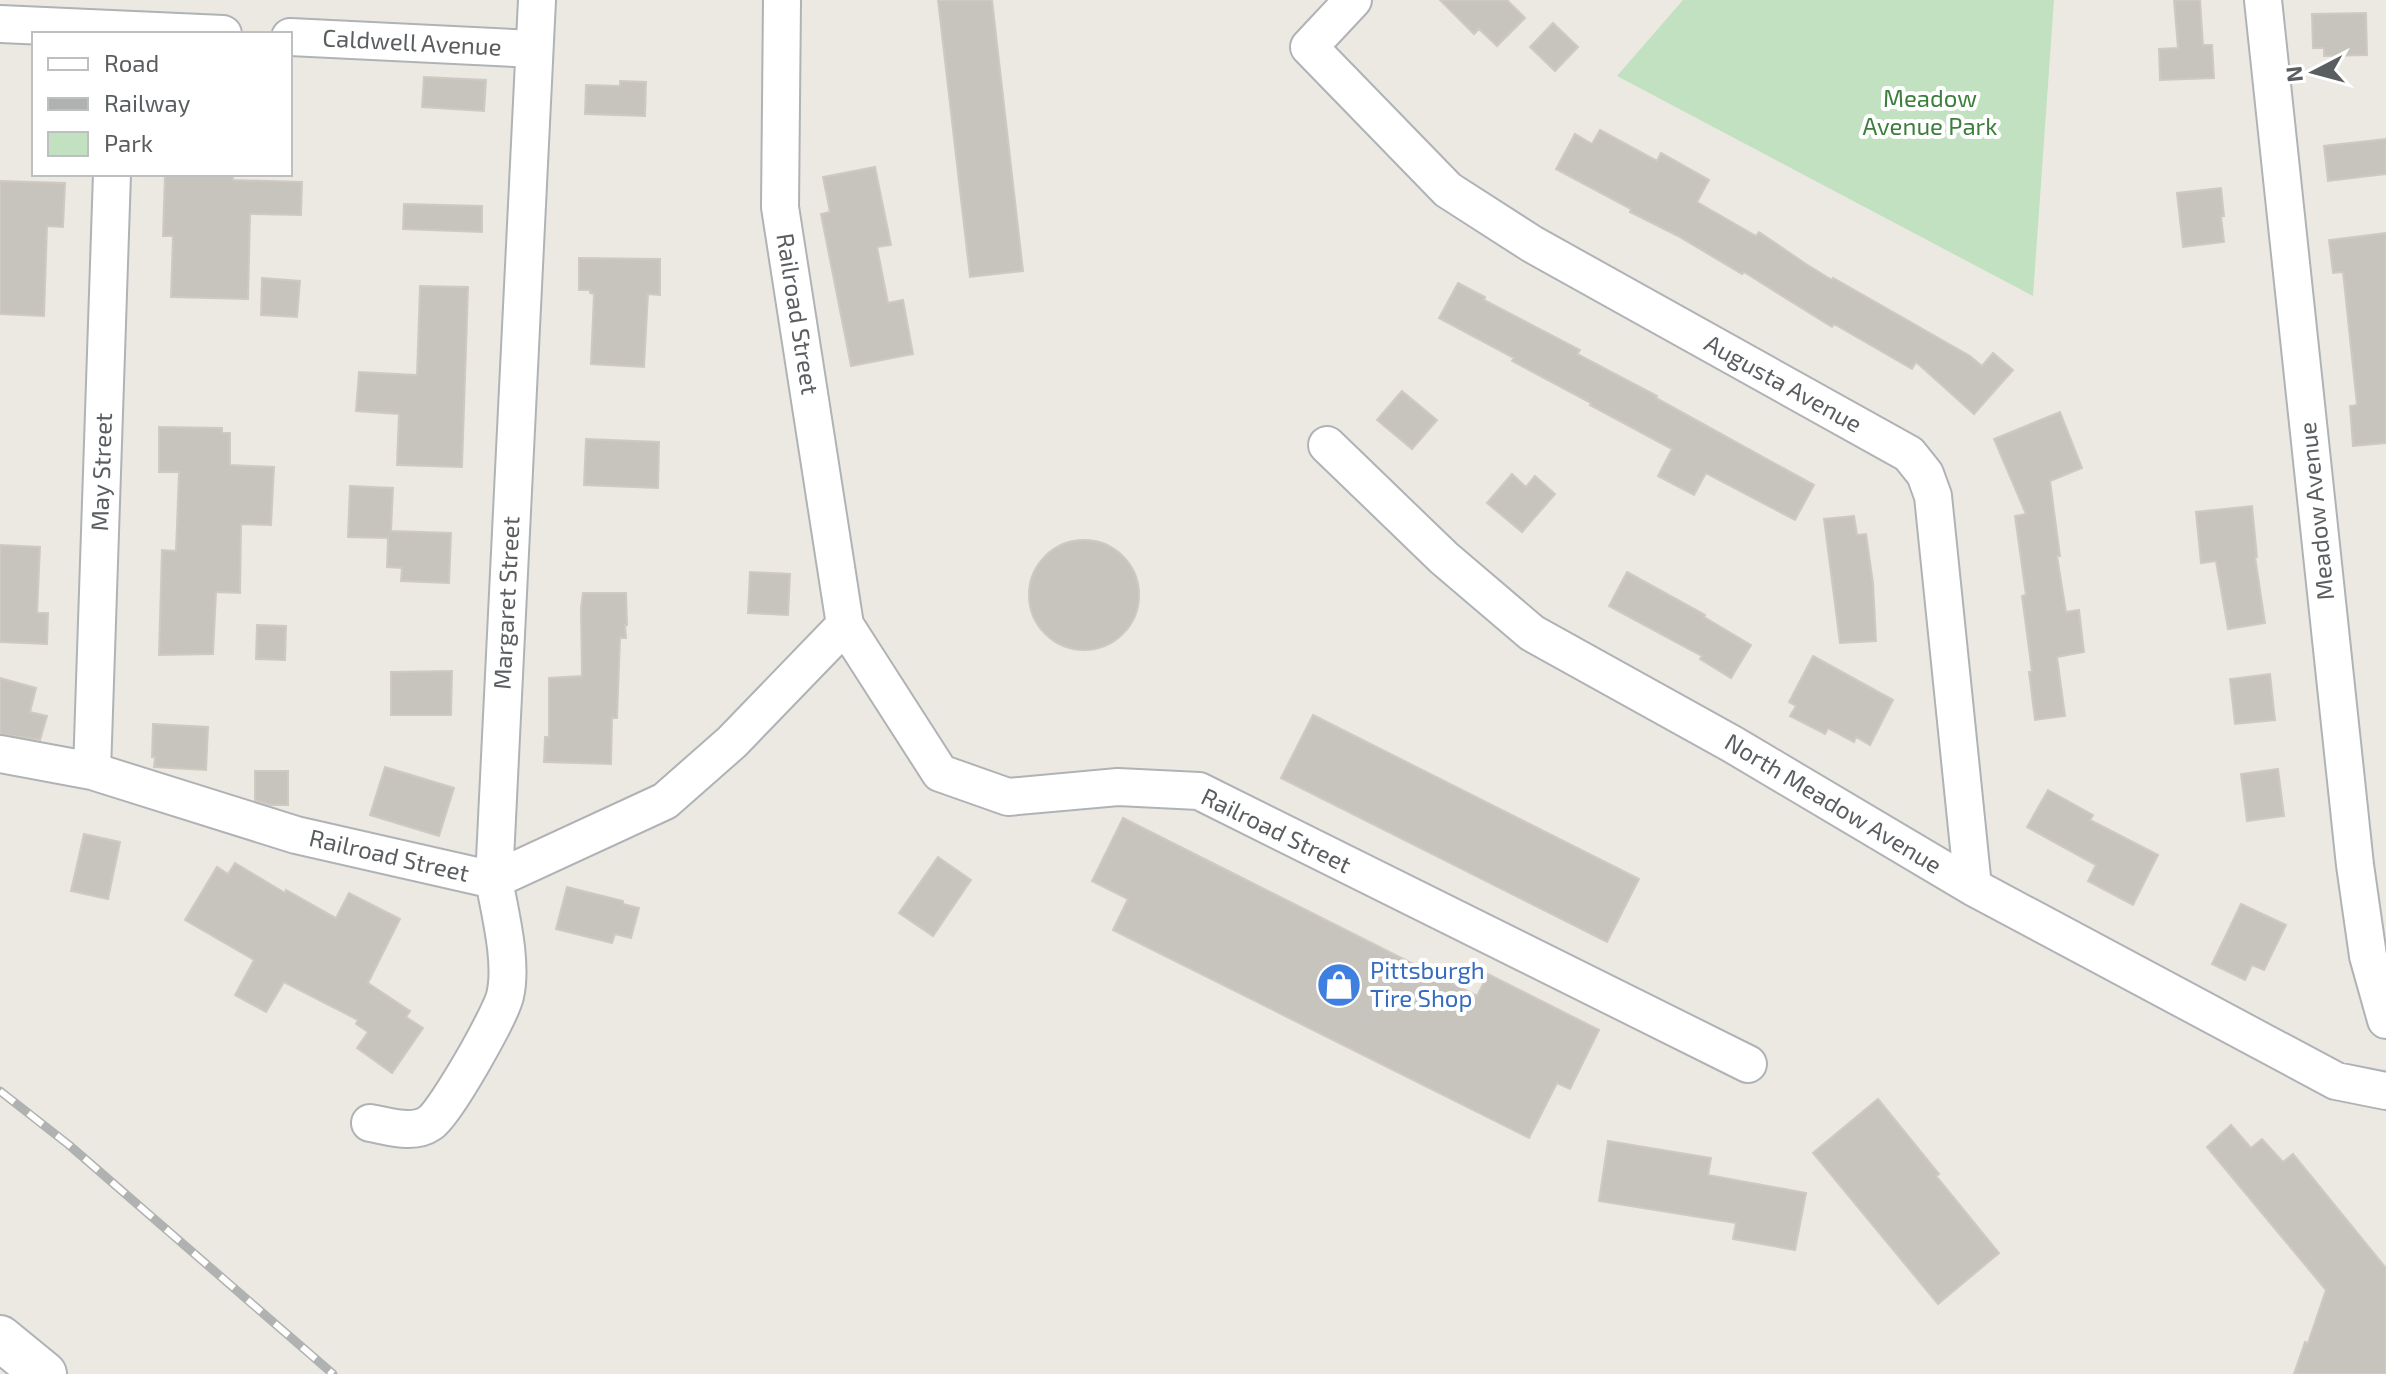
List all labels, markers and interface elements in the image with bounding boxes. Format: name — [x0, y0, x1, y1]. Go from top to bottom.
street label: Caldwell Avenue — [322, 22, 502, 61]
legend — [32, 32, 292, 176]
north arrow — [2274, 32, 2354, 112]
text: Road — [104, 48, 159, 77]
text: N — [2279, 65, 2307, 83]
park label: Meadow Avenue Park — [1863, 83, 1997, 140]
text: Railway — [104, 88, 191, 117]
text: Park — [104, 128, 153, 157]
street label: Railroad Street — [771, 231, 826, 397]
street label: Augusta Avenue — [1700, 327, 1867, 438]
street label: May Street — [84, 412, 117, 532]
street label: Meadow Avenue — [2292, 421, 2339, 602]
street label: Margaret Street — [486, 515, 525, 690]
street label: North Meadow Avenue — [1720, 727, 1947, 879]
street label: Railroad Street — [1197, 781, 1356, 878]
street label: Railroad Street — [307, 822, 472, 887]
place label: Pittsburgh Tire Shop — [1370, 955, 1485, 1012]
shop icon: Pittsburgh Tire Shop — [1315, 961, 1363, 1009]

